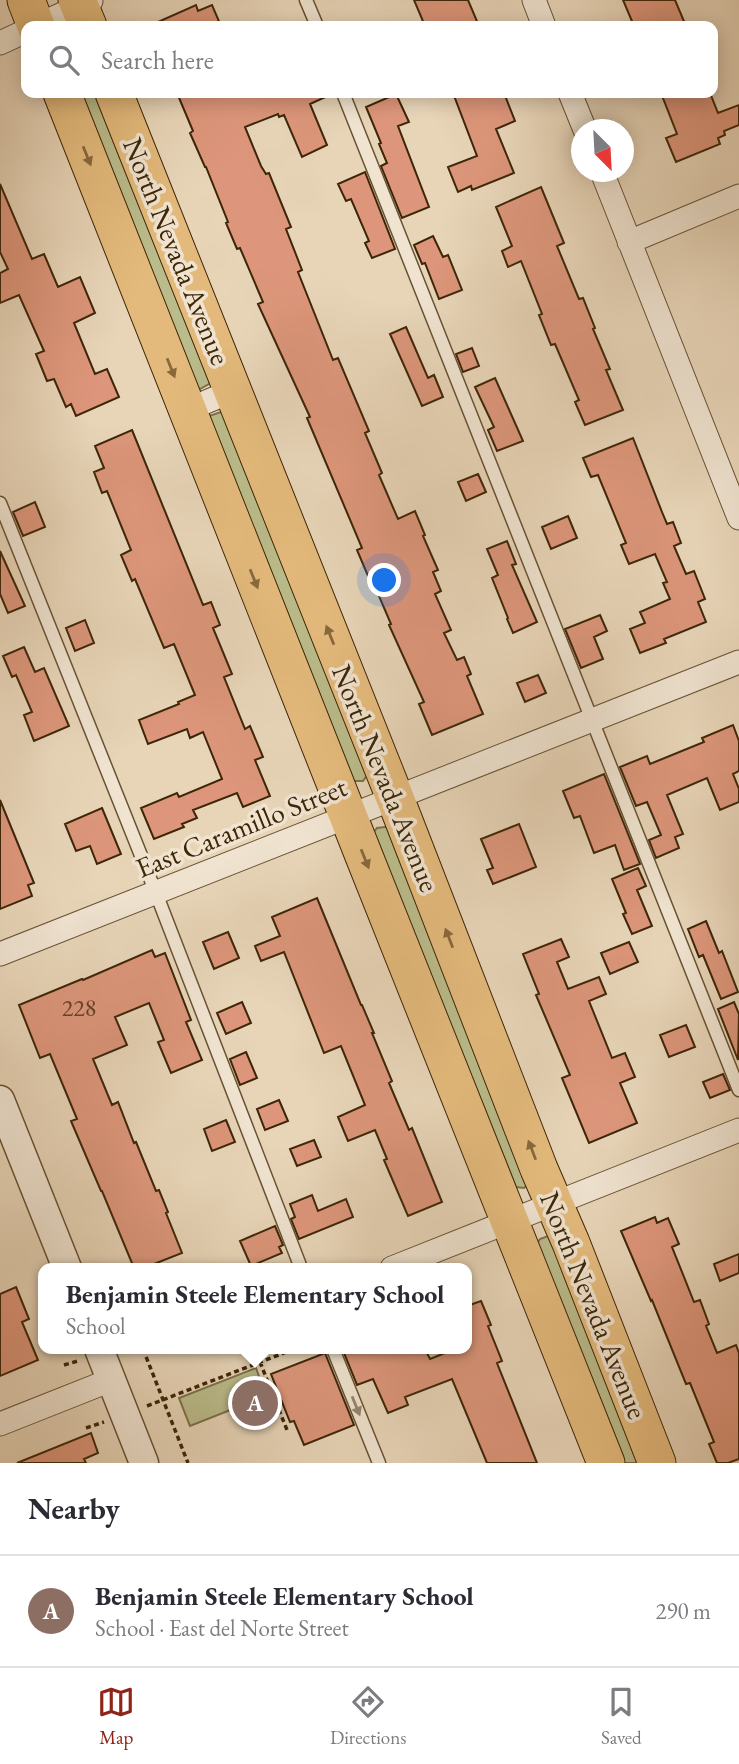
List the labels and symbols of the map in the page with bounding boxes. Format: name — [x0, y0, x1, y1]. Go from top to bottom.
north arrow — [571, 119, 634, 182]
street label: North Nevada Avenue — [115, 132, 239, 370]
one-way arrow — [82, 146, 93, 167]
one-way arrow — [165, 357, 176, 378]
your location — [367, 563, 401, 597]
one-way arrow — [249, 569, 260, 590]
one-way arrow — [324, 624, 335, 645]
street label: North Nevada Avenue — [324, 659, 448, 897]
street label: East Caramillo Street — [130, 768, 352, 886]
one-way arrow — [359, 849, 370, 870]
one-way arrow — [444, 927, 455, 948]
house number: 228 — [62, 992, 96, 1023]
one-way arrow — [526, 1139, 537, 1160]
street label: North Nevada Avenue — [532, 1186, 656, 1424]
pin: A — [232, 1377, 278, 1429]
one-way arrow — [350, 1396, 361, 1417]

